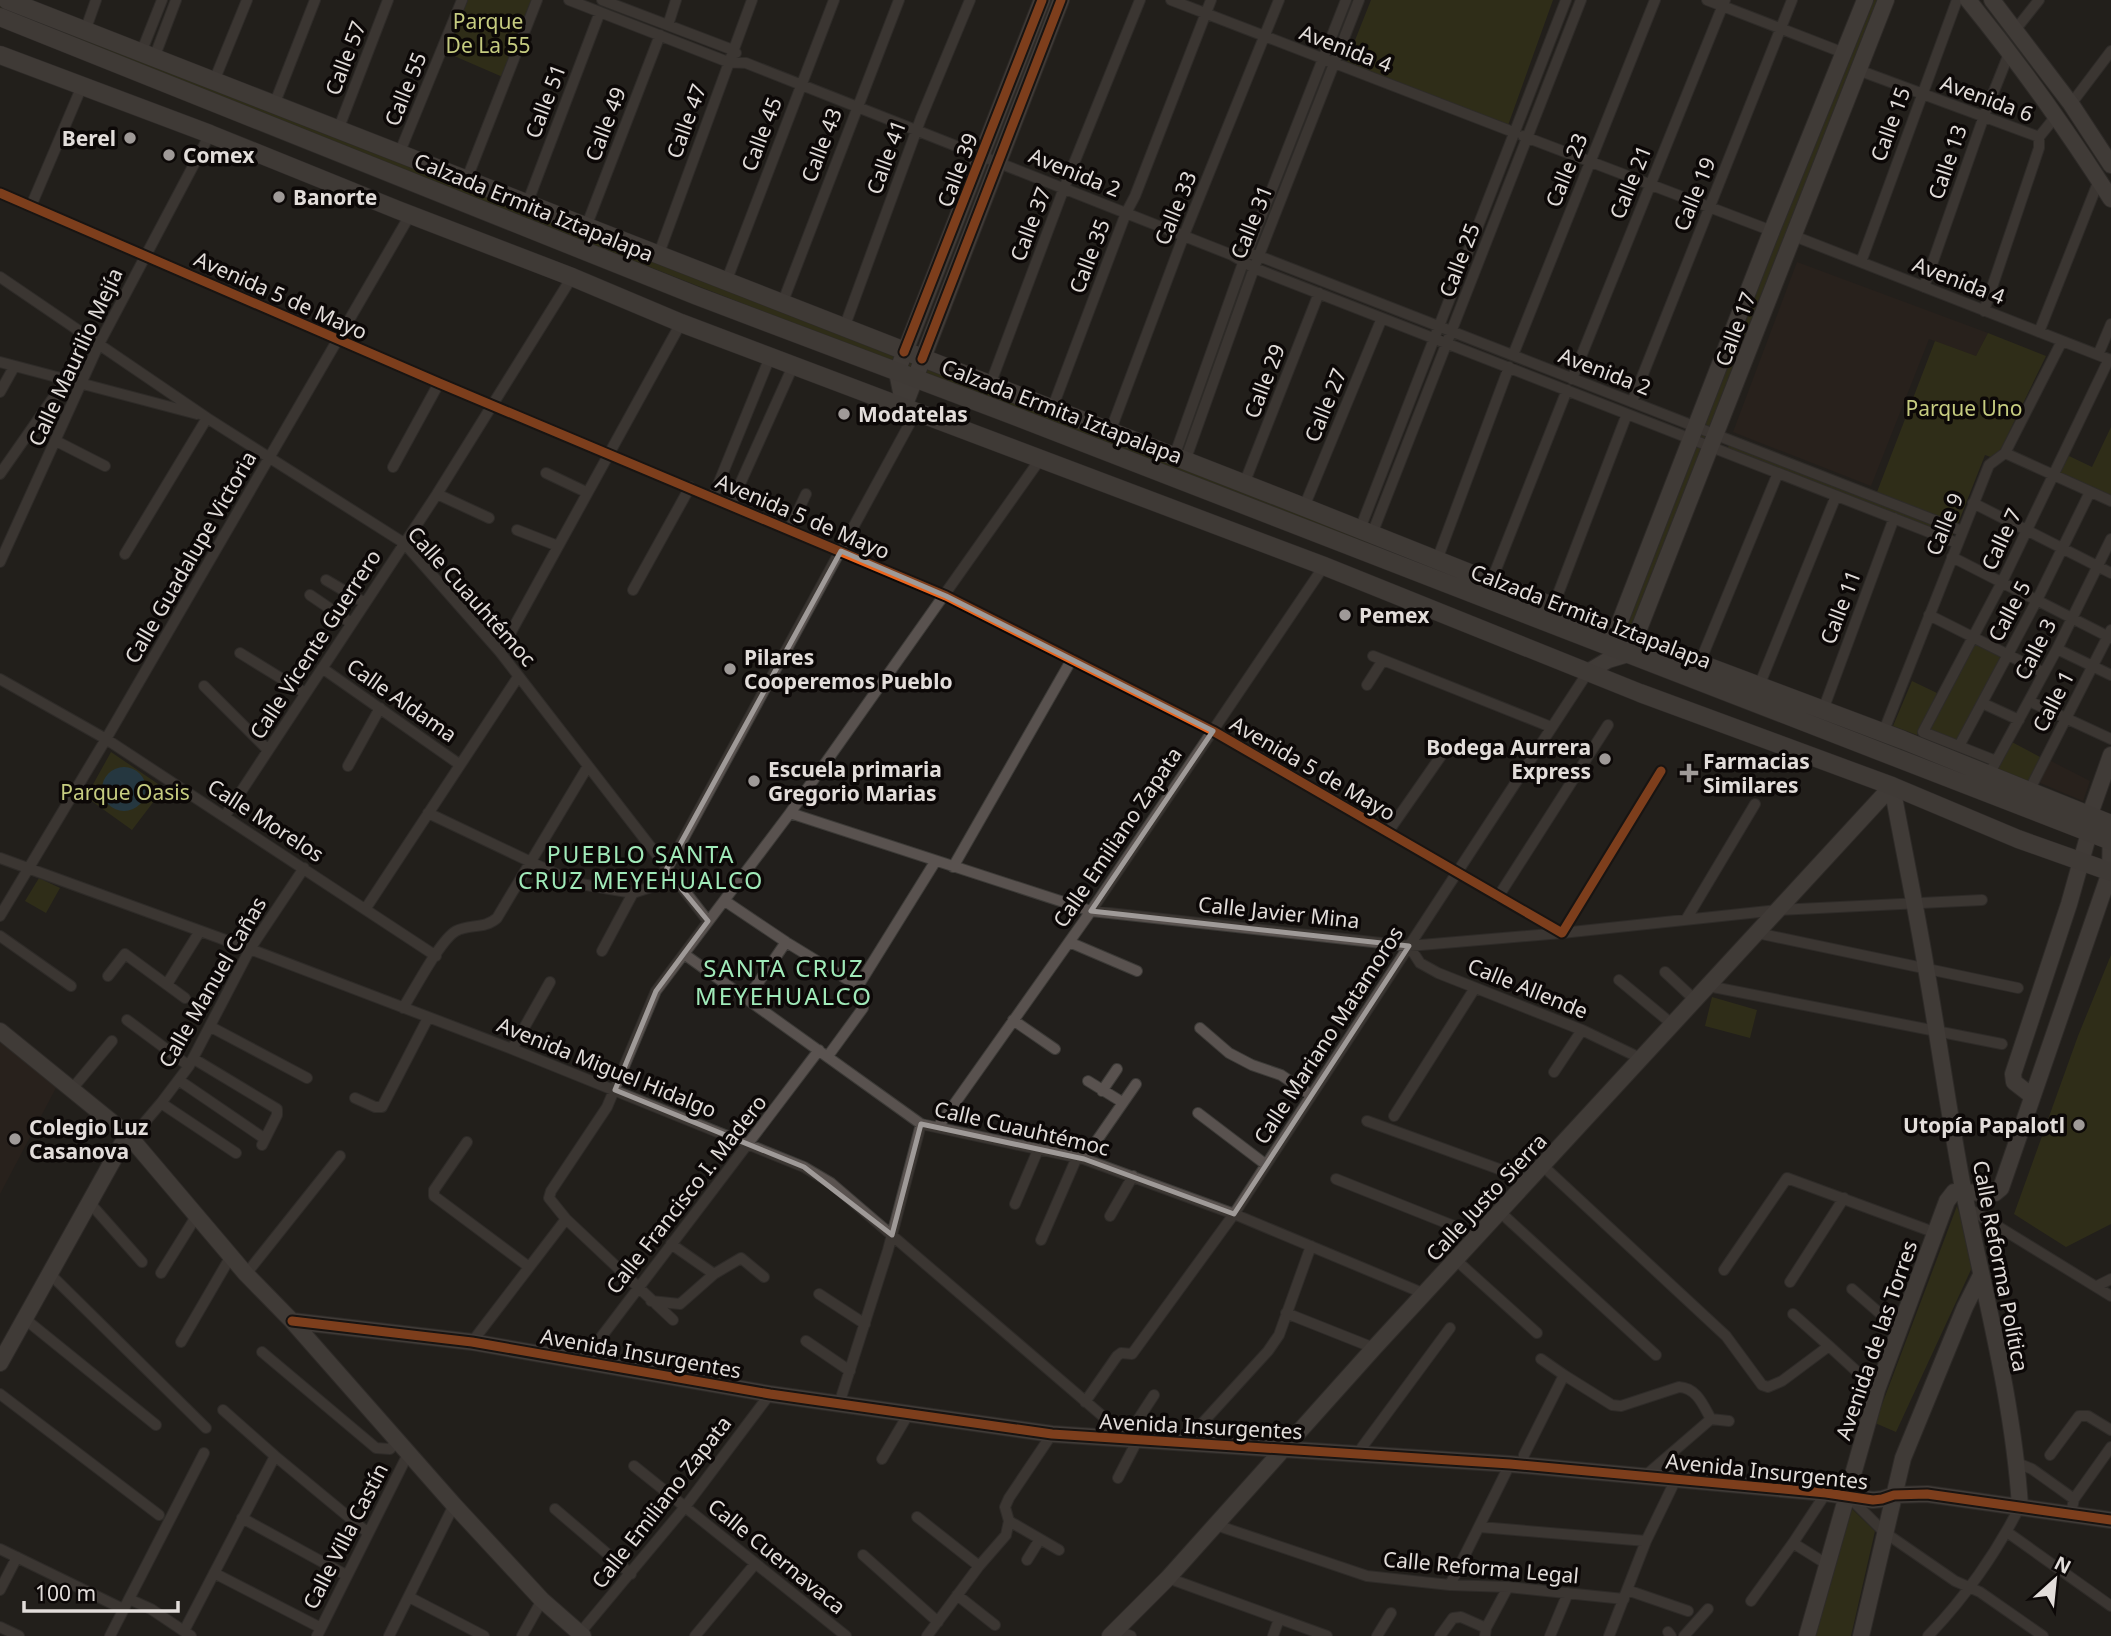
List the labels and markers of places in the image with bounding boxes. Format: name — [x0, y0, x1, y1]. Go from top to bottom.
place label: Berel — [62, 124, 116, 152]
marker: Berel — [122, 130, 138, 146]
place label: Comex — [183, 141, 255, 169]
marker: Comex — [161, 147, 177, 163]
place label: Banorte — [293, 183, 377, 211]
marker: Banorte — [271, 189, 287, 205]
place label: Modatelas — [858, 400, 968, 428]
marker: Modatelas — [836, 406, 852, 422]
place label: Pemex — [1359, 601, 1430, 629]
marker: Pemex — [1337, 607, 1353, 623]
place label: Pilares Cooperemos Pueblo — [744, 643, 953, 695]
marker: Pilares Cooperemos Pueblo — [722, 661, 738, 677]
place label: Bodega Aurrera Express — [1426, 733, 1591, 785]
place label: Farmacias Similares — [1703, 747, 1810, 799]
marker: Bodega Aurrera Express — [1597, 751, 1613, 767]
place label: Escuela primaria Gregorio Marias — [768, 755, 942, 807]
marker: Farmacias Similares — [1681, 765, 1697, 781]
marker: Escuela primaria Gregorio Marias — [746, 773, 762, 789]
place label: Utopía Papalotl — [1903, 1111, 2065, 1139]
place label: Colegio Luz Casanova — [29, 1113, 148, 1165]
marker: Utopía Papalotl — [2071, 1117, 2087, 1133]
marker: Colegio Luz Casanova — [7, 1131, 23, 1147]

